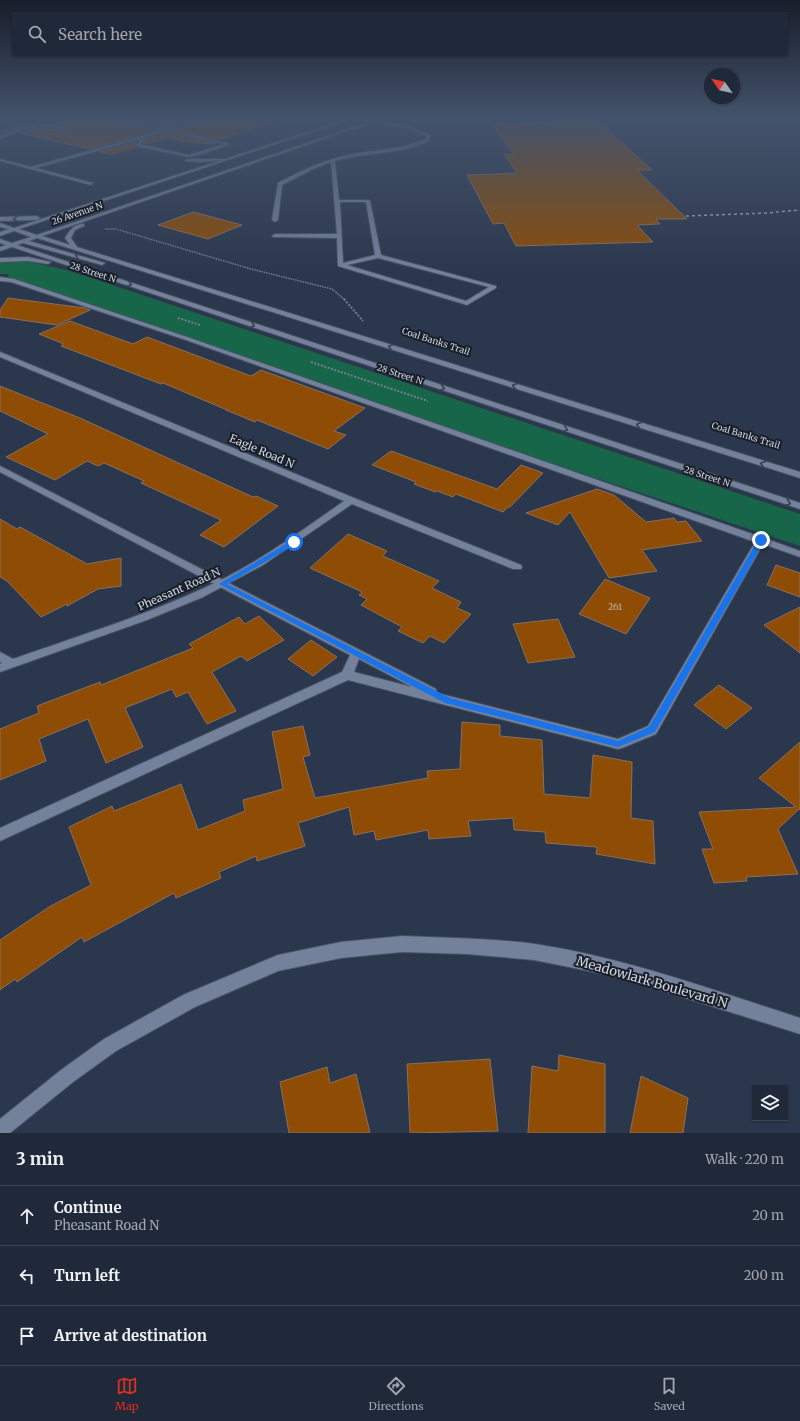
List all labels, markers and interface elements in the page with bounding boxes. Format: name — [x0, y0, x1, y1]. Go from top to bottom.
search box — [12, 12, 788, 56]
icon: search — [26, 23, 48, 45]
text: Search here — [58, 25, 142, 44]
north arrow — [704, 68, 740, 104]
street label: 26 Avenue N — [50, 199, 104, 227]
one-way arrow — [13, 215, 19, 223]
one-way arrow — [74, 252, 81, 261]
street label: 28 Street N — [69, 259, 117, 285]
one-way arrow — [125, 279, 132, 288]
one-way arrow — [249, 320, 256, 329]
street label: Coal Banks Trail — [401, 325, 472, 357]
one-way arrow — [387, 343, 394, 352]
street label: 28 Street N — [376, 361, 424, 387]
one-way arrow — [511, 382, 518, 391]
one-way arrow — [438, 383, 445, 392]
street label: Coal Banks Trail — [710, 419, 782, 451]
one-way arrow — [635, 421, 642, 430]
one-way arrow — [562, 424, 569, 433]
street label: Eagle Road N — [227, 431, 297, 471]
one-way arrow — [759, 460, 766, 469]
street label: 28 Street N — [683, 463, 731, 489]
one-way arrow — [785, 498, 792, 507]
route end — [752, 531, 770, 549]
route start — [285, 533, 303, 551]
street label: Pheasant Road N — [135, 564, 223, 614]
house number: 261 — [608, 601, 622, 612]
street label: Meadowlark Boulevard N — [574, 952, 730, 1012]
map controls — [752, 1085, 788, 1121]
button: layers — [752, 1085, 788, 1121]
text: 3 min — [16, 1148, 64, 1170]
text: Walk · 220 m — [705, 1151, 784, 1168]
text: Continue — [54, 1198, 122, 1217]
icon: ahead — [16, 1205, 38, 1227]
text: 20 m — [752, 1207, 784, 1224]
text: Pheasant Road N — [54, 1217, 159, 1234]
icon: left — [16, 1265, 38, 1287]
text: Turn left — [54, 1266, 120, 1285]
text: 200 m — [744, 1267, 784, 1284]
icon: arrive — [16, 1325, 38, 1347]
text: Arrive at destination — [54, 1326, 207, 1345]
tab: Map — [115, 1375, 139, 1413]
tab: Directions — [369, 1375, 424, 1413]
tab: Saved — [654, 1375, 685, 1413]

